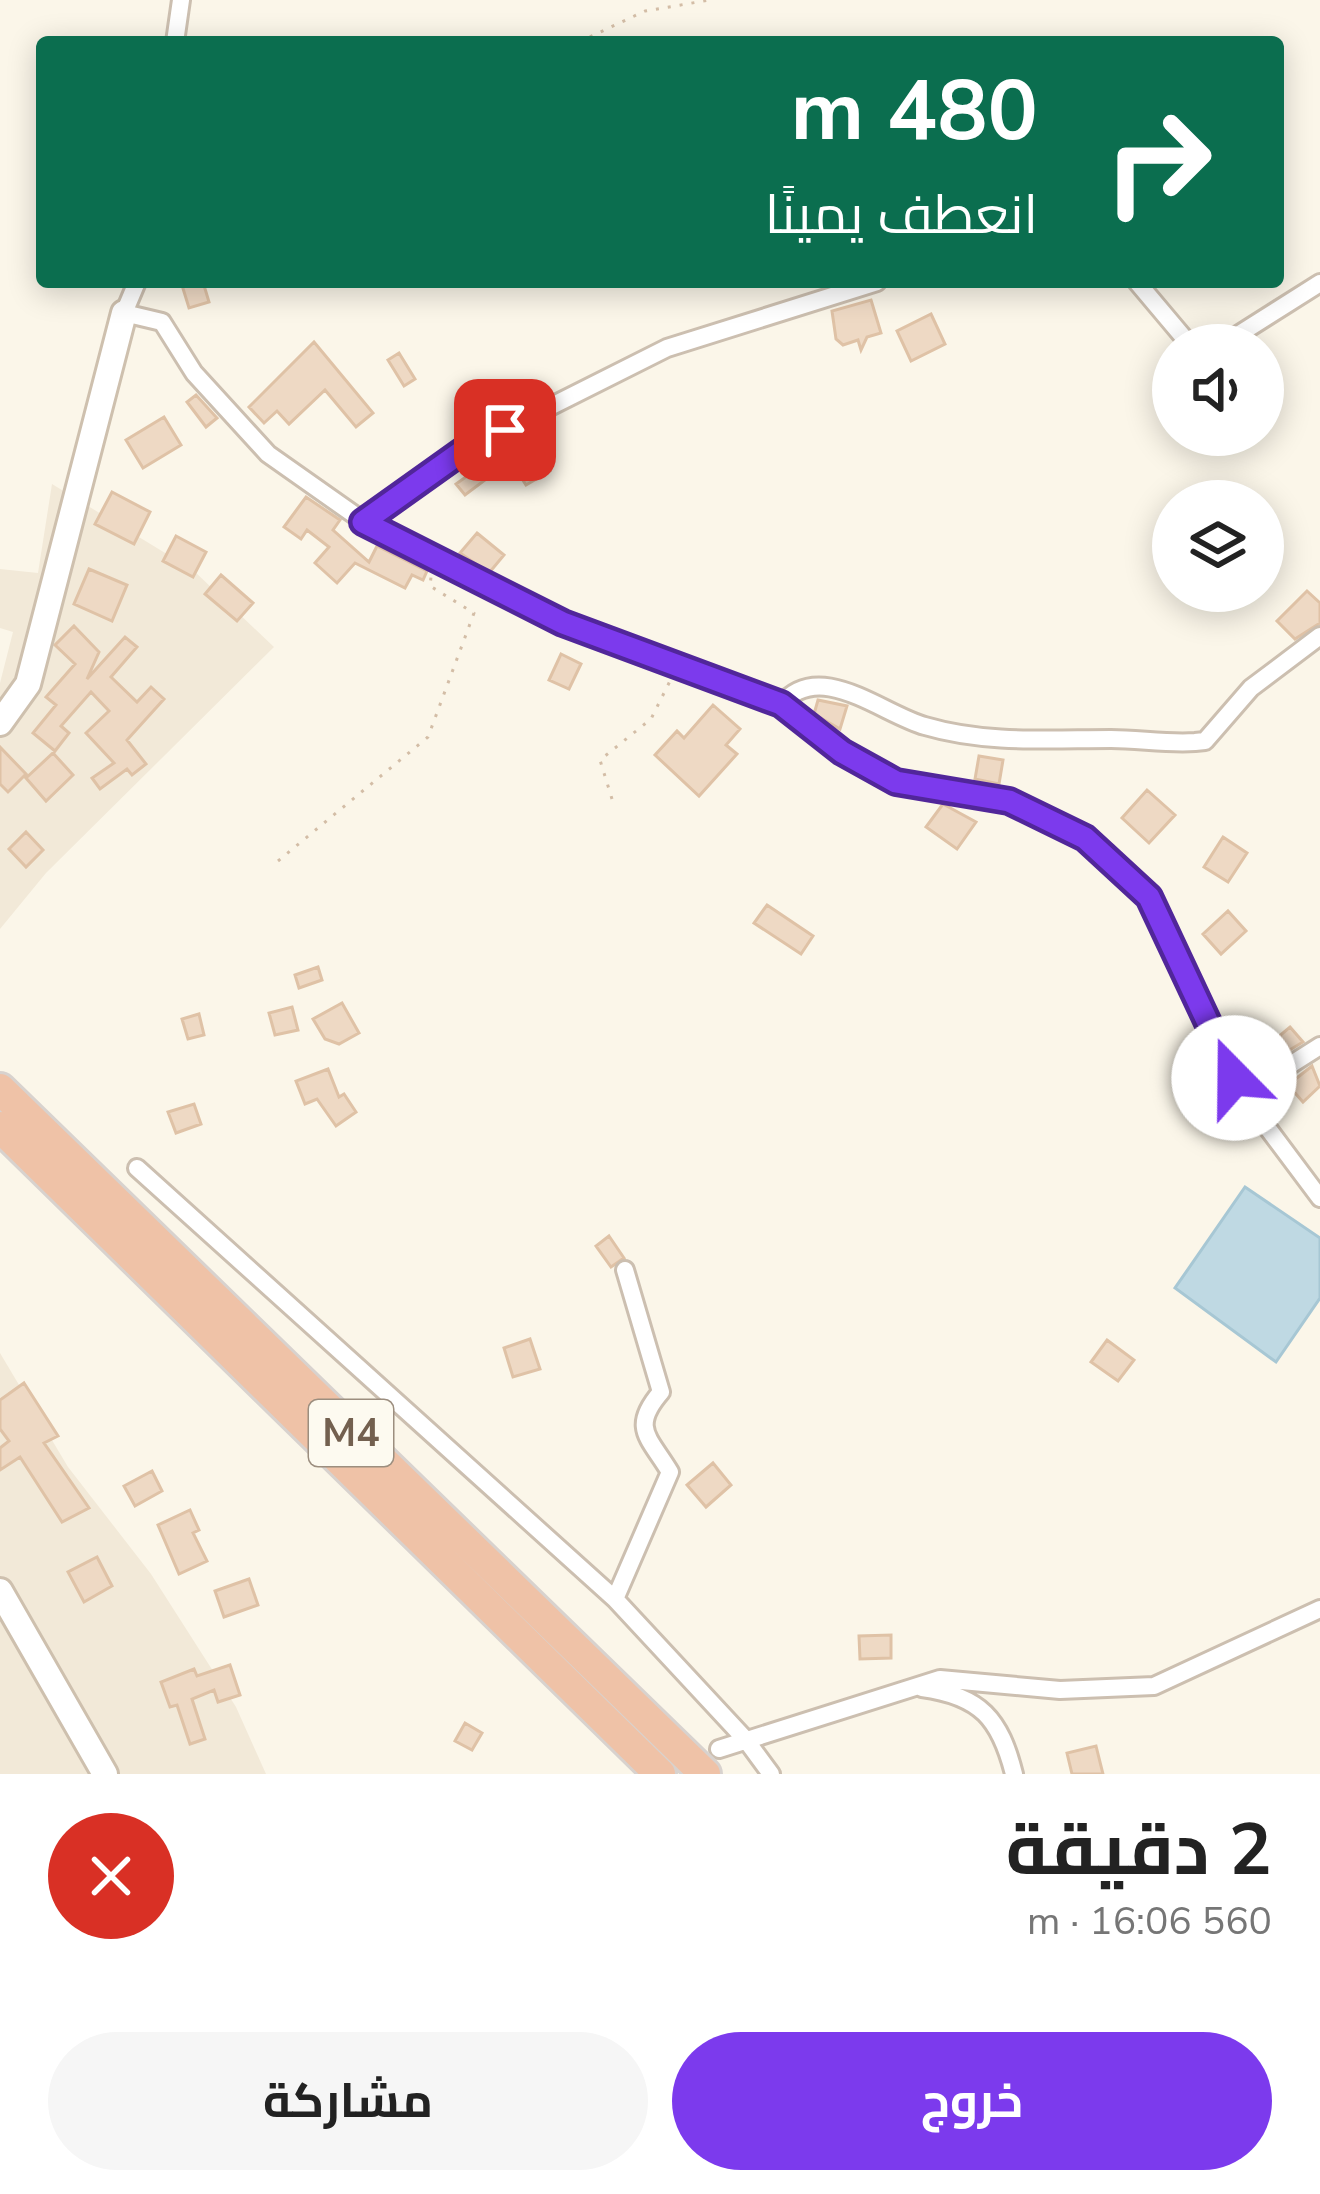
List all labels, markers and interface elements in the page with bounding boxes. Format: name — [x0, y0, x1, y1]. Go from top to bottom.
text: 480 m — [790, 54, 1038, 169]
icon: right — [1080, 84, 1236, 240]
text: انعطف يمينًا — [765, 178, 1038, 252]
map controls — [1152, 324, 1284, 612]
button: sound — [1152, 324, 1284, 456]
pin — [454, 379, 556, 481]
icon: arrive — [472, 397, 538, 463]
button: layers — [1152, 480, 1284, 612]
position arrow — [1171, 1015, 1297, 1141]
road number: M4 — [309, 1400, 393, 1466]
text: 2 دقيقة — [1006, 1801, 1272, 1899]
button: close — [48, 1813, 174, 1939]
text: 560 m · 16:06 — [1027, 1895, 1272, 1948]
button: مشاركة — [48, 2032, 648, 2170]
button: خروج — [672, 2032, 1272, 2170]

